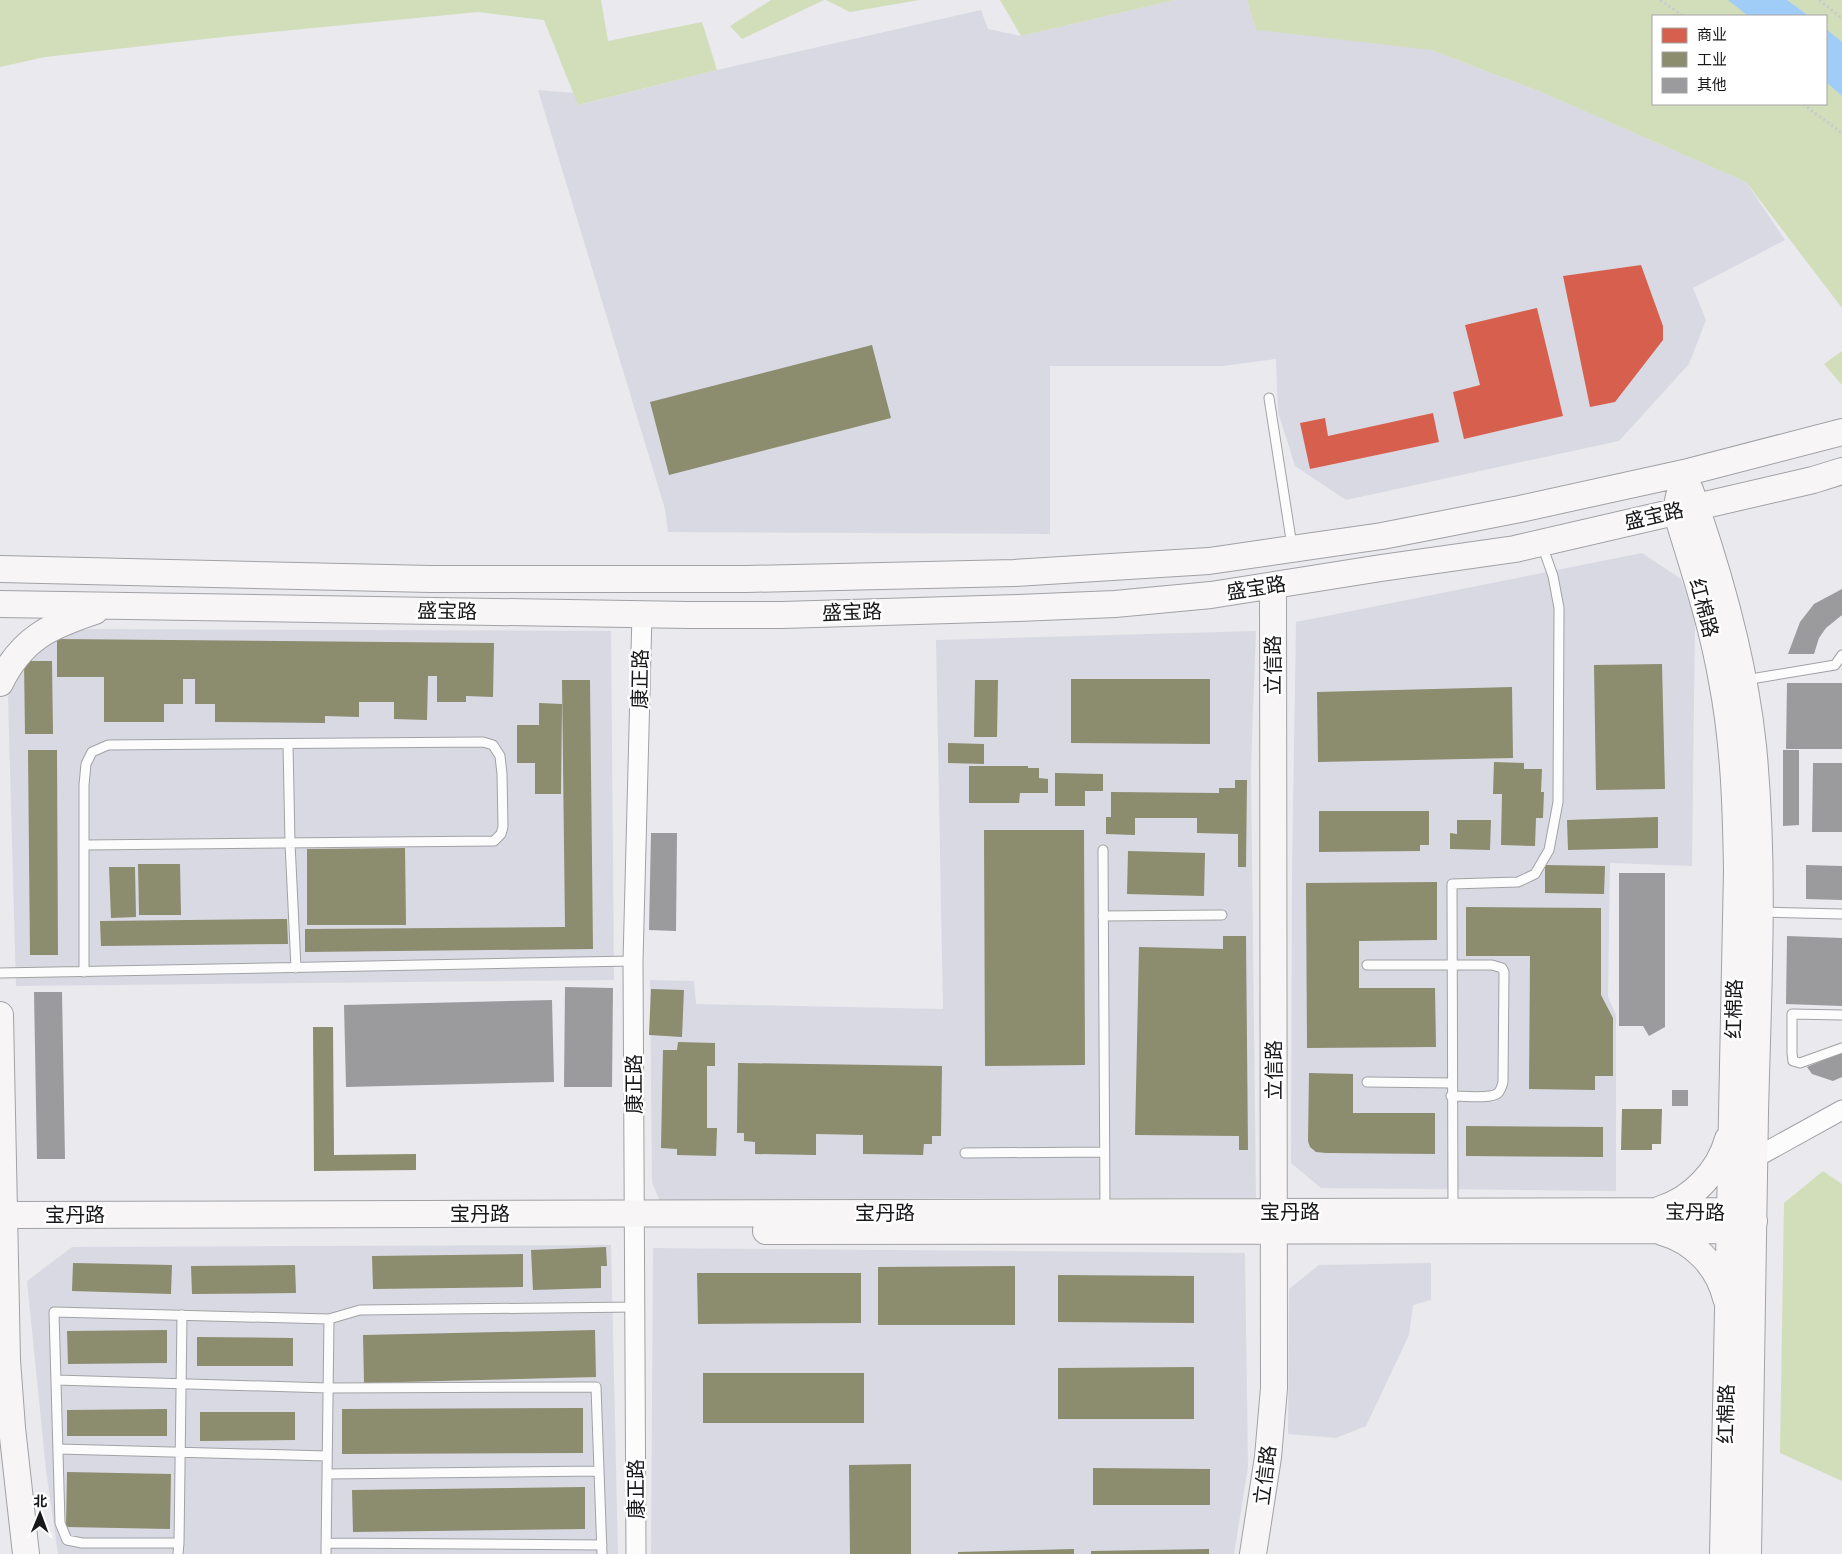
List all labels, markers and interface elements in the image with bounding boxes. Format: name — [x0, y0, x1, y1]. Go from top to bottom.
legend — [1652, 15, 1827, 105]
text: 商业 — [1697, 24, 1727, 46]
text: 工业 — [1697, 49, 1727, 71]
text: 其他 — [1697, 74, 1727, 96]
street label: 盛宝路 — [1622, 496, 1687, 537]
street label: 盛宝路 — [1224, 569, 1288, 608]
street label: 红棉路 — [1682, 575, 1725, 641]
street label: 盛宝路 — [417, 596, 477, 627]
street label: 盛宝路 — [822, 597, 883, 628]
street label: 立信路 — [1259, 635, 1288, 695]
street label: 康正路 — [625, 649, 656, 709]
street label: 红棉路 — [1719, 979, 1750, 1039]
street label: 立信路 — [1260, 1040, 1289, 1100]
street label: 康正路 — [620, 1054, 649, 1114]
street label: 宝丹路 — [1665, 1197, 1725, 1228]
street label: 宝丹路 — [1260, 1198, 1320, 1227]
street label: 宝丹路 — [855, 1199, 915, 1228]
street label: 宝丹路 — [450, 1200, 510, 1229]
street label: 宝丹路 — [45, 1201, 105, 1230]
street label: 红棉路 — [1711, 1384, 1742, 1444]
street label: 立信路 — [1247, 1444, 1284, 1507]
street label: 康正路 — [622, 1459, 651, 1519]
north arrow — [15, 1489, 65, 1539]
text: 北 — [33, 1491, 47, 1511]

